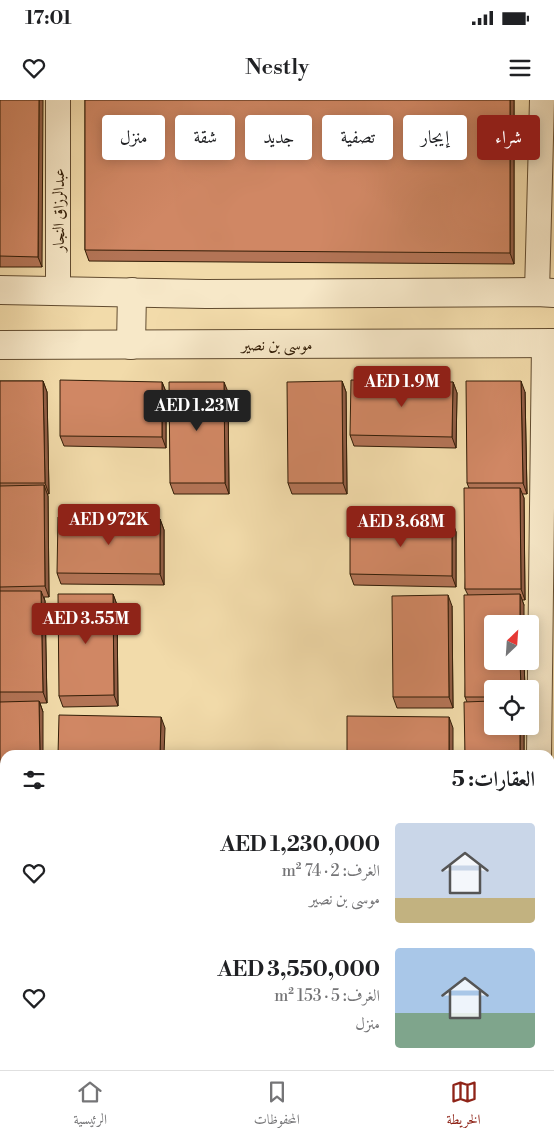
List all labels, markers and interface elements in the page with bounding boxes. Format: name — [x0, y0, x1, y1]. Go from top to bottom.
text: 17:01 — [25, 6, 72, 30]
icon: heart — [20, 54, 48, 82]
text: Nestly — [245, 54, 309, 81]
icon: menu — [506, 54, 534, 82]
chip: منزل — [102, 115, 165, 160]
chip: شقة — [175, 115, 235, 160]
chip: جديد — [245, 115, 312, 160]
chip: تصفية — [322, 115, 393, 160]
chip: إيجار — [403, 115, 467, 160]
chip: شراء — [477, 115, 540, 160]
street label: عبدالرزاق النجار — [49, 168, 69, 254]
street label: موسى بن نصير — [240, 335, 312, 356]
pin: AED 1.9M — [350, 366, 454, 408]
text: AED 1.9M — [364, 372, 440, 392]
pin: AED 1.23M — [140, 390, 254, 432]
text: AED 1.23M — [155, 396, 239, 416]
pin: AED 972K — [57, 504, 161, 546]
pin: AED 3.68M — [344, 506, 458, 548]
text: AED 972K — [69, 510, 149, 530]
text: AED 3.68M — [357, 512, 445, 532]
pin: AED 3.55M — [29, 602, 143, 645]
text: AED 3.55M — [43, 609, 129, 629]
north arrow — [484, 615, 539, 670]
map controls — [484, 615, 539, 735]
button: locate — [484, 680, 539, 735]
icon: filters — [20, 766, 48, 794]
text: العقارات: 5 — [452, 767, 535, 793]
text: AED 1,230,000 — [220, 832, 380, 858]
icon: home — [435, 843, 495, 903]
icon: heart — [20, 859, 48, 887]
text: الغرف: 2 · 74 m² — [282, 861, 380, 881]
text: موسى بن نصير — [309, 889, 380, 909]
text: AED 3,550,000 — [218, 957, 380, 983]
icon: home — [435, 968, 495, 1028]
icon: heart — [20, 984, 48, 1012]
text: الغرف: 5 · 153 m² — [274, 986, 380, 1006]
text: منزل — [355, 1014, 380, 1034]
tab: الرئيسية — [73, 1078, 107, 1133]
tab: المحفوظات — [254, 1078, 300, 1133]
tab: الخريطة — [447, 1078, 481, 1133]

